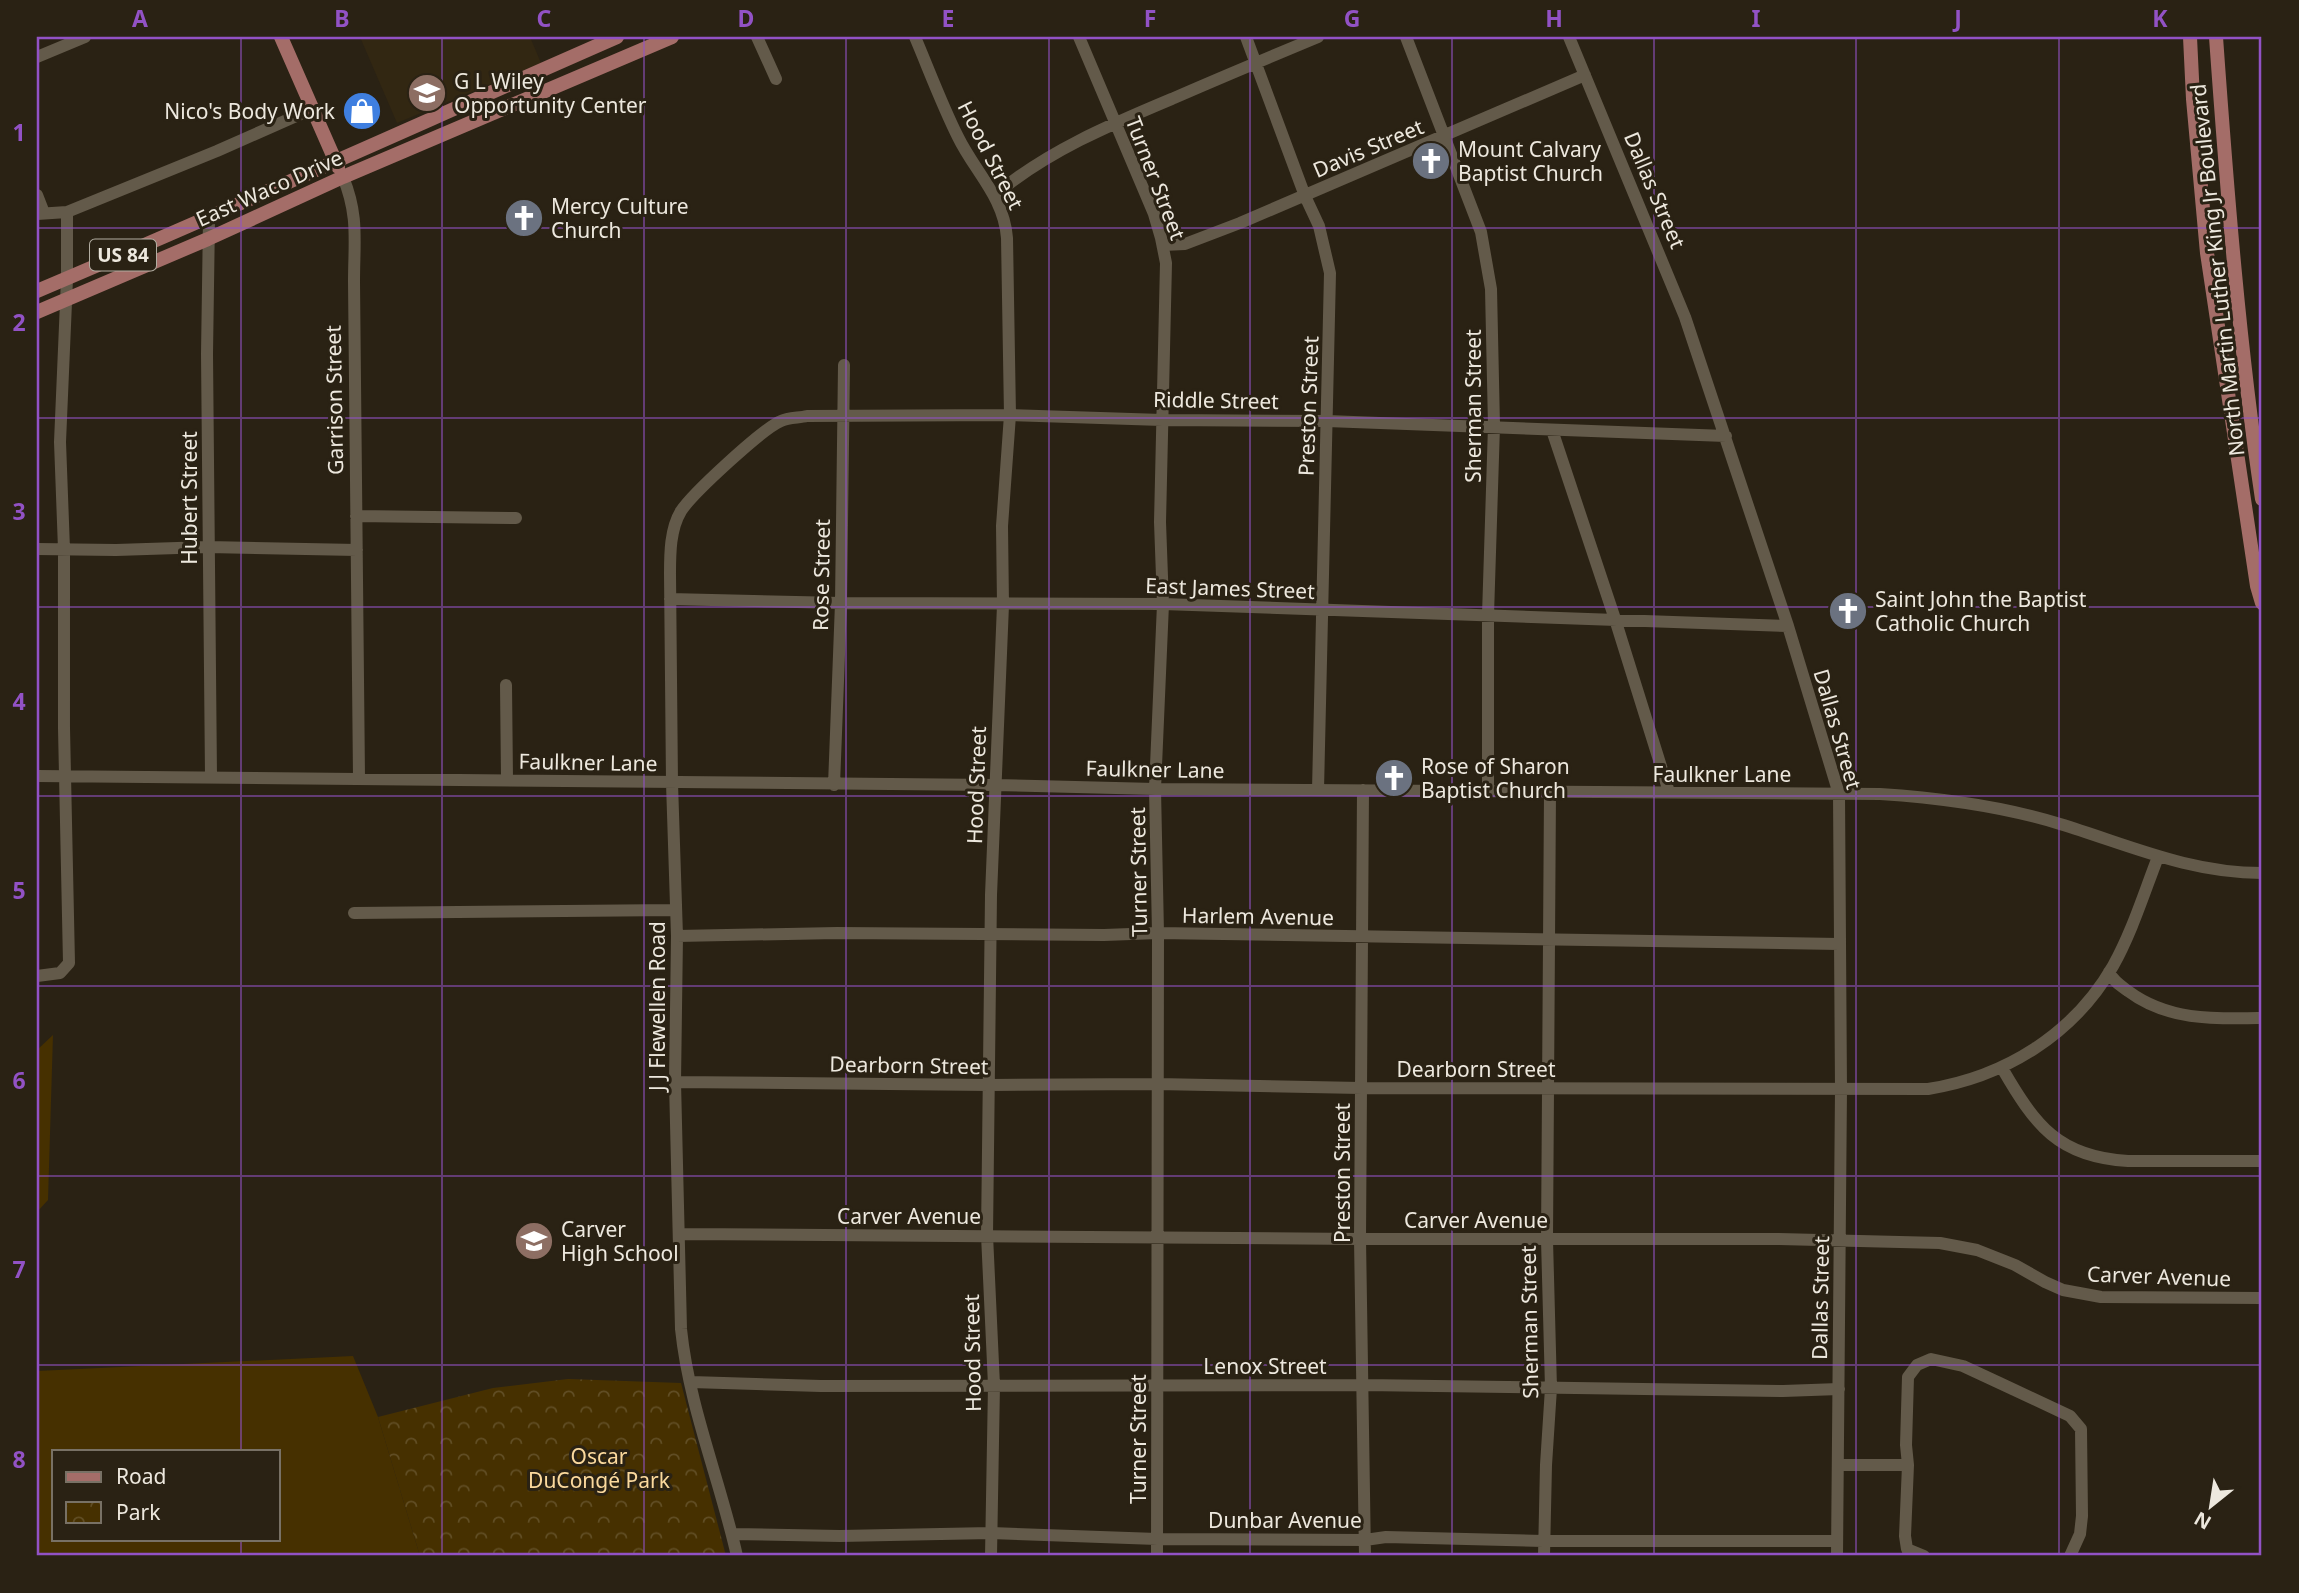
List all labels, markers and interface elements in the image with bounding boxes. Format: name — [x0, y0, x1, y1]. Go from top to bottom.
text: A — [132, 2, 148, 34]
text: B — [334, 2, 350, 34]
text: C — [537, 2, 552, 34]
text: D — [738, 2, 754, 34]
text: E — [942, 2, 954, 34]
text: F — [1144, 2, 1156, 34]
text: G — [1344, 2, 1360, 34]
text: H — [1545, 2, 1563, 34]
text: I — [1752, 2, 1761, 34]
text: J — [1952, 2, 1962, 34]
text: K — [2152, 2, 2168, 34]
place label: G L Wiley Opportunity Center — [454, 67, 647, 119]
school or university icon: G L Wiley Opportunity Center — [406, 72, 448, 114]
street label: North Martin Luther King Jr Boulevard — [2184, 82, 2250, 458]
shop icon: Nico's Body Work — [341, 90, 383, 132]
street label: Hood Street — [952, 96, 1030, 214]
place label: Nico's Body Work — [164, 97, 336, 125]
street label: Turner Street — [1120, 112, 1192, 244]
street label: Davis Street — [1309, 112, 1428, 184]
text: 1 — [12, 116, 26, 148]
street label: Dallas Street — [1618, 128, 1692, 253]
place label: Mount Calvary Baptist Church — [1458, 135, 1603, 187]
church icon: Mount Calvary Baptist Church — [1410, 140, 1452, 182]
street label: East Waco Drive — [191, 143, 347, 233]
place label: Mercy Culture Church — [551, 192, 689, 244]
church icon: Mercy Culture Church — [503, 197, 545, 239]
road number: US 84 — [90, 240, 156, 270]
text: 2 — [12, 306, 26, 338]
street label: Garrison Street — [319, 325, 349, 475]
street label: Sherman Street — [1459, 329, 1487, 483]
street label: Preston Street — [1292, 335, 1324, 477]
street label: Riddle Street — [1153, 385, 1279, 415]
street label: Hubert Street — [175, 431, 203, 565]
text: 3 — [12, 495, 26, 527]
street label: Rose Street — [806, 518, 836, 631]
street label: East James Street — [1145, 571, 1316, 605]
place label: Saint John the Baptist Catholic Church — [1875, 585, 2087, 637]
church icon: Saint John the Baptist Catholic Church — [1827, 590, 1869, 632]
street label: Dallas Street — [1807, 666, 1869, 793]
text: 4 — [12, 685, 26, 717]
street label: Hood Street — [960, 725, 992, 844]
street label: Faulkner Lane — [518, 747, 658, 777]
place label: Rose of Sharon Baptist Church — [1421, 752, 1570, 804]
street label: Faulkner Lane — [1085, 754, 1225, 784]
church icon: Rose of Sharon Baptist Church — [1373, 757, 1415, 799]
street label: Faulkner Lane — [1653, 760, 1791, 788]
street label: Turner Street — [1123, 806, 1153, 937]
text: 5 — [12, 874, 26, 906]
street label: Harlem Avenue — [1182, 901, 1334, 931]
street label: J J Flewellen Road — [643, 921, 671, 1093]
street label: Dearborn Street — [829, 1050, 989, 1080]
street label: Dearborn Street — [1397, 1055, 1556, 1083]
text: 6 — [12, 1064, 26, 1096]
street label: Preston Street — [1328, 1102, 1356, 1243]
street label: Carver Avenue — [837, 1202, 981, 1230]
street label: Carver Avenue — [1404, 1206, 1548, 1234]
place label: Carver High School — [561, 1215, 679, 1267]
school or university icon: Carver High School — [513, 1220, 555, 1262]
street label: Dallas Street — [1805, 1235, 1835, 1360]
street label: Sherman Street — [1514, 1245, 1544, 1399]
text: 7 — [12, 1253, 26, 1285]
street label: Carver Avenue — [2087, 1259, 2231, 1293]
street label: Hood Street — [957, 1293, 987, 1412]
street label: Lenox Street — [1203, 1352, 1327, 1380]
street label: Turner Street — [1124, 1374, 1152, 1504]
park label: Oscar DuCongé Park — [528, 1442, 671, 1494]
text: 8 — [12, 1443, 26, 1475]
legend — [52, 1450, 280, 1540]
text: Road — [116, 1462, 166, 1490]
north arrow — [2176, 1470, 2246, 1540]
text: Park — [116, 1498, 161, 1526]
street label: Dunbar Avenue — [1208, 1506, 1362, 1534]
text: N — [2189, 1506, 2216, 1536]

